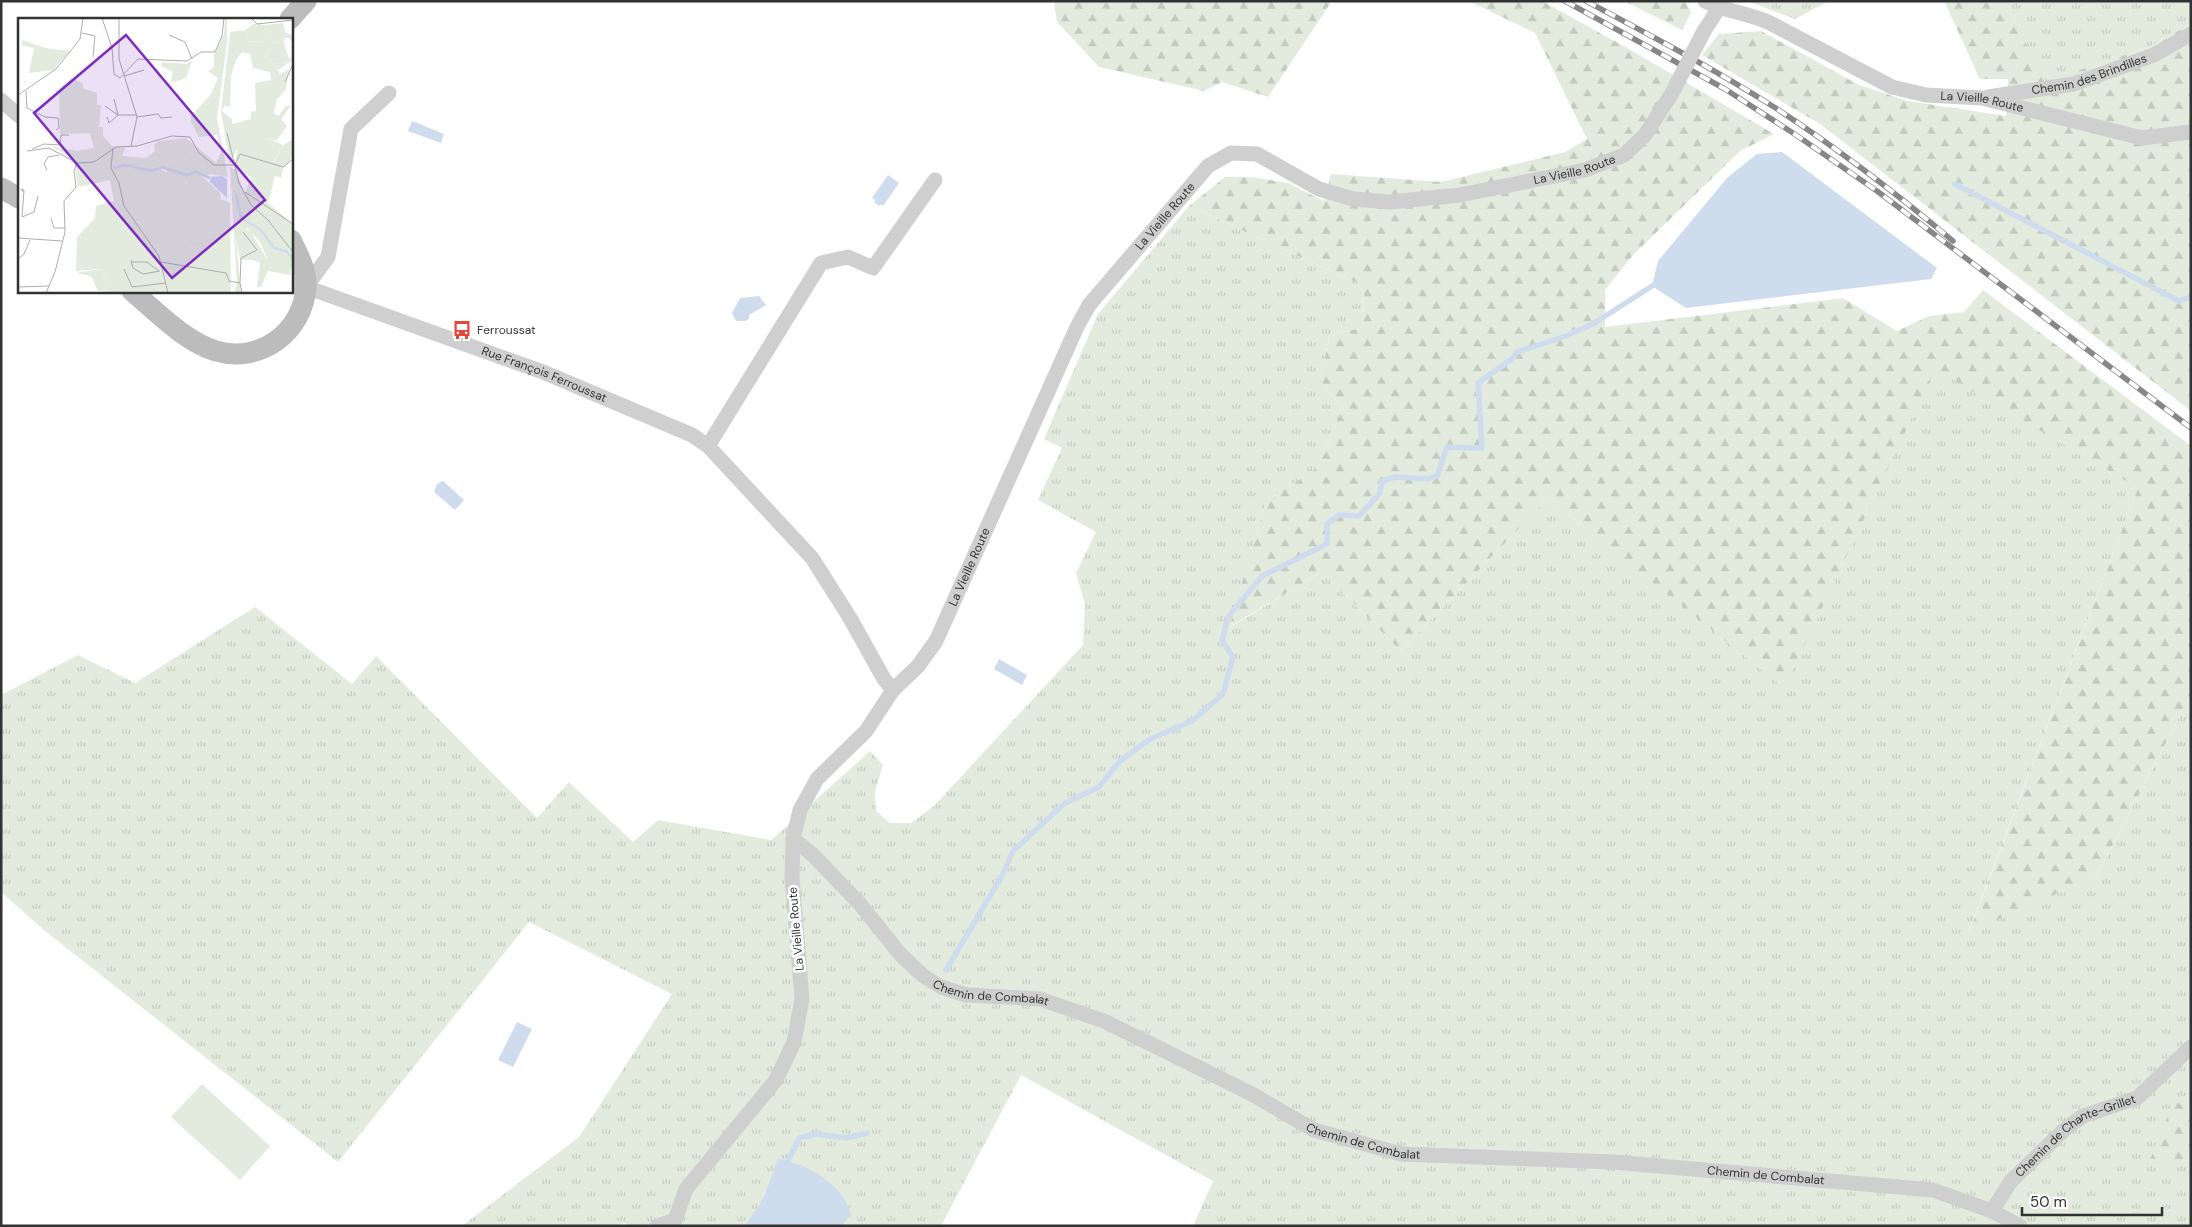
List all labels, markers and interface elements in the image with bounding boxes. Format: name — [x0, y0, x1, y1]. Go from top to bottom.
inset map — [18, 18, 292, 292]
street label: Chemin des Brindilles — [2030, 50, 2149, 98]
street label: La Vieille Route — [1940, 88, 2025, 116]
street label: La Vieille Route — [1532, 151, 1618, 188]
street label: La Vieille Route — [1132, 179, 1199, 253]
bus stop icon: Ferroussat — [451, 319, 473, 341]
place label: Ferroussat — [477, 322, 536, 338]
street label: Rue François Ferroussat — [479, 343, 610, 406]
street label: La Vieille Route — [945, 525, 994, 609]
street label: La Vieille Route — [784, 886, 808, 972]
street label: Chemin de Combalat — [930, 976, 1052, 1010]
street label: Chemin de Chante-Grillet — [2012, 1091, 2138, 1181]
street label: Chemin de Combalat — [1303, 1119, 1421, 1163]
street label: Chemin de Combalat — [1706, 1162, 1826, 1189]
scale bar — [2022, 1184, 2162, 1216]
text: 50 m — [2030, 1192, 2067, 1212]

